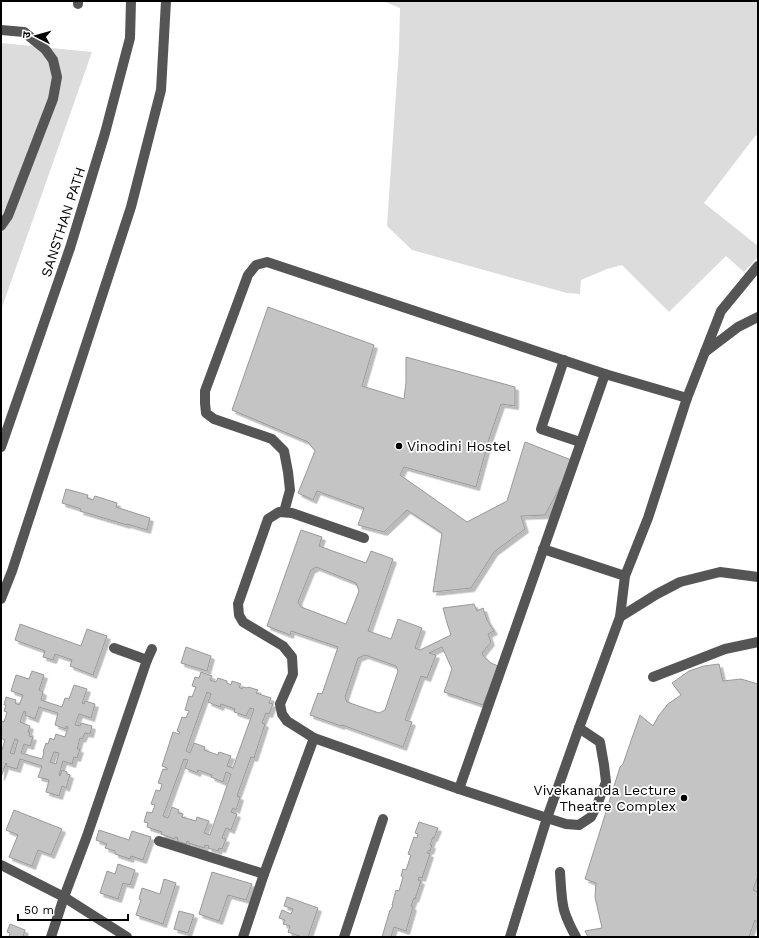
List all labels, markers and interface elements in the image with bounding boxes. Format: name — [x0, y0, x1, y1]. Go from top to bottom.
north arrow — [16, 16, 56, 56]
text: उ — [20, 31, 33, 39]
street label: SANSTHAN PATH — [38, 165, 88, 279]
place label: Vinodini Hostel — [407, 438, 511, 454]
marker: Vinodini Hostel — [394, 441, 404, 451]
place label: Vivekananda Lecture Theatre Complex — [534, 782, 676, 814]
marker: Vivekananda Lecture Theatre Complex — [679, 793, 689, 803]
scale bar — [18, 896, 128, 922]
text: 50 m — [24, 903, 54, 917]

